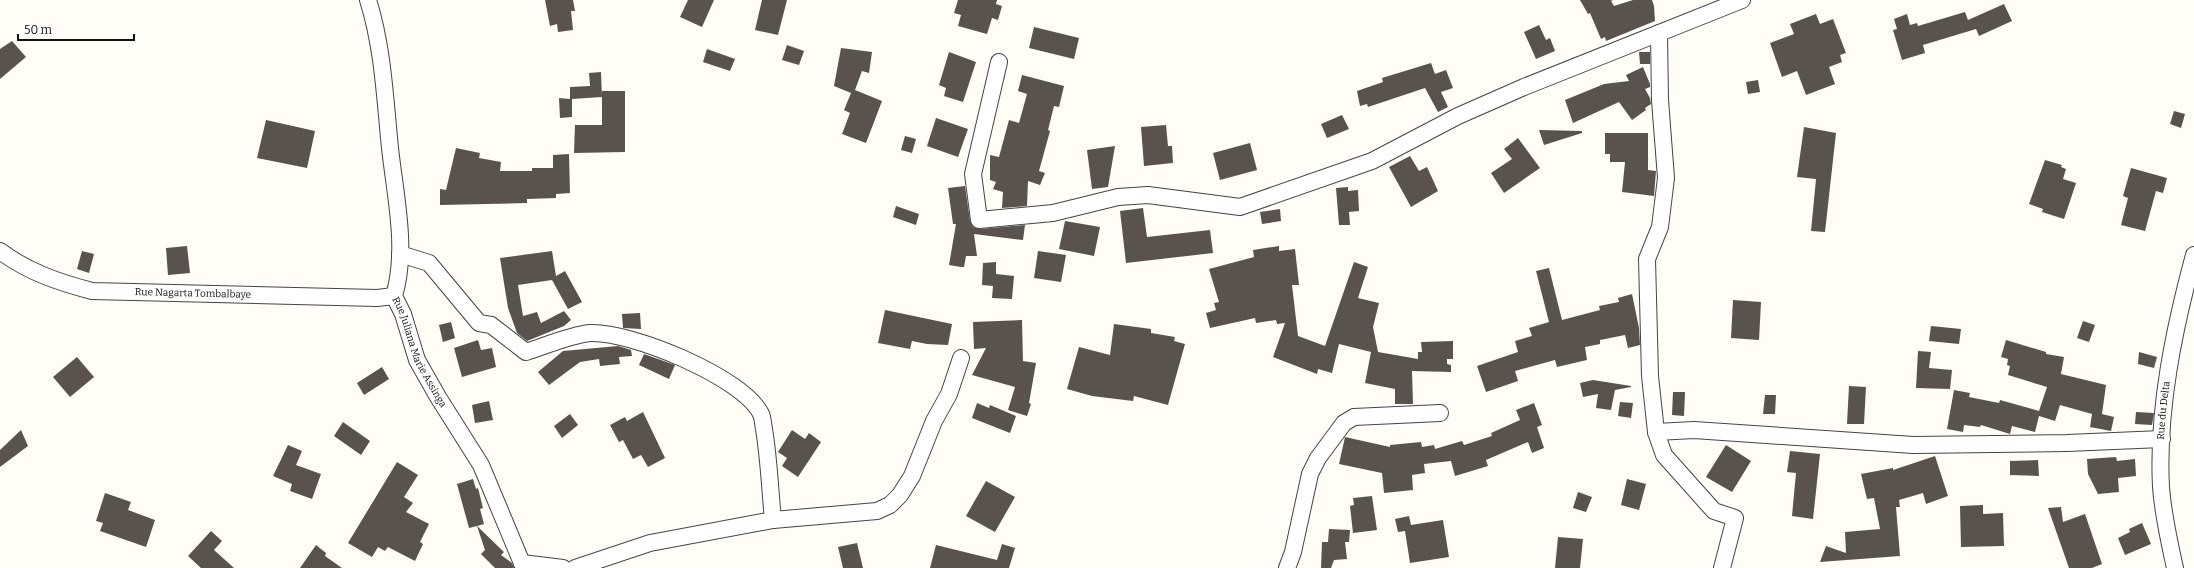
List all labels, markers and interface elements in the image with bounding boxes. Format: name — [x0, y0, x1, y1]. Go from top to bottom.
scale bar — [18, 16, 134, 42]
text: 50 m — [24, 23, 53, 37]
street label: Rue Nagarta Tombalbaye — [135, 286, 251, 301]
street label: Rue Juliana Marie Assinga — [389, 295, 449, 410]
street label: Rue du Delta — [2155, 380, 2173, 440]

